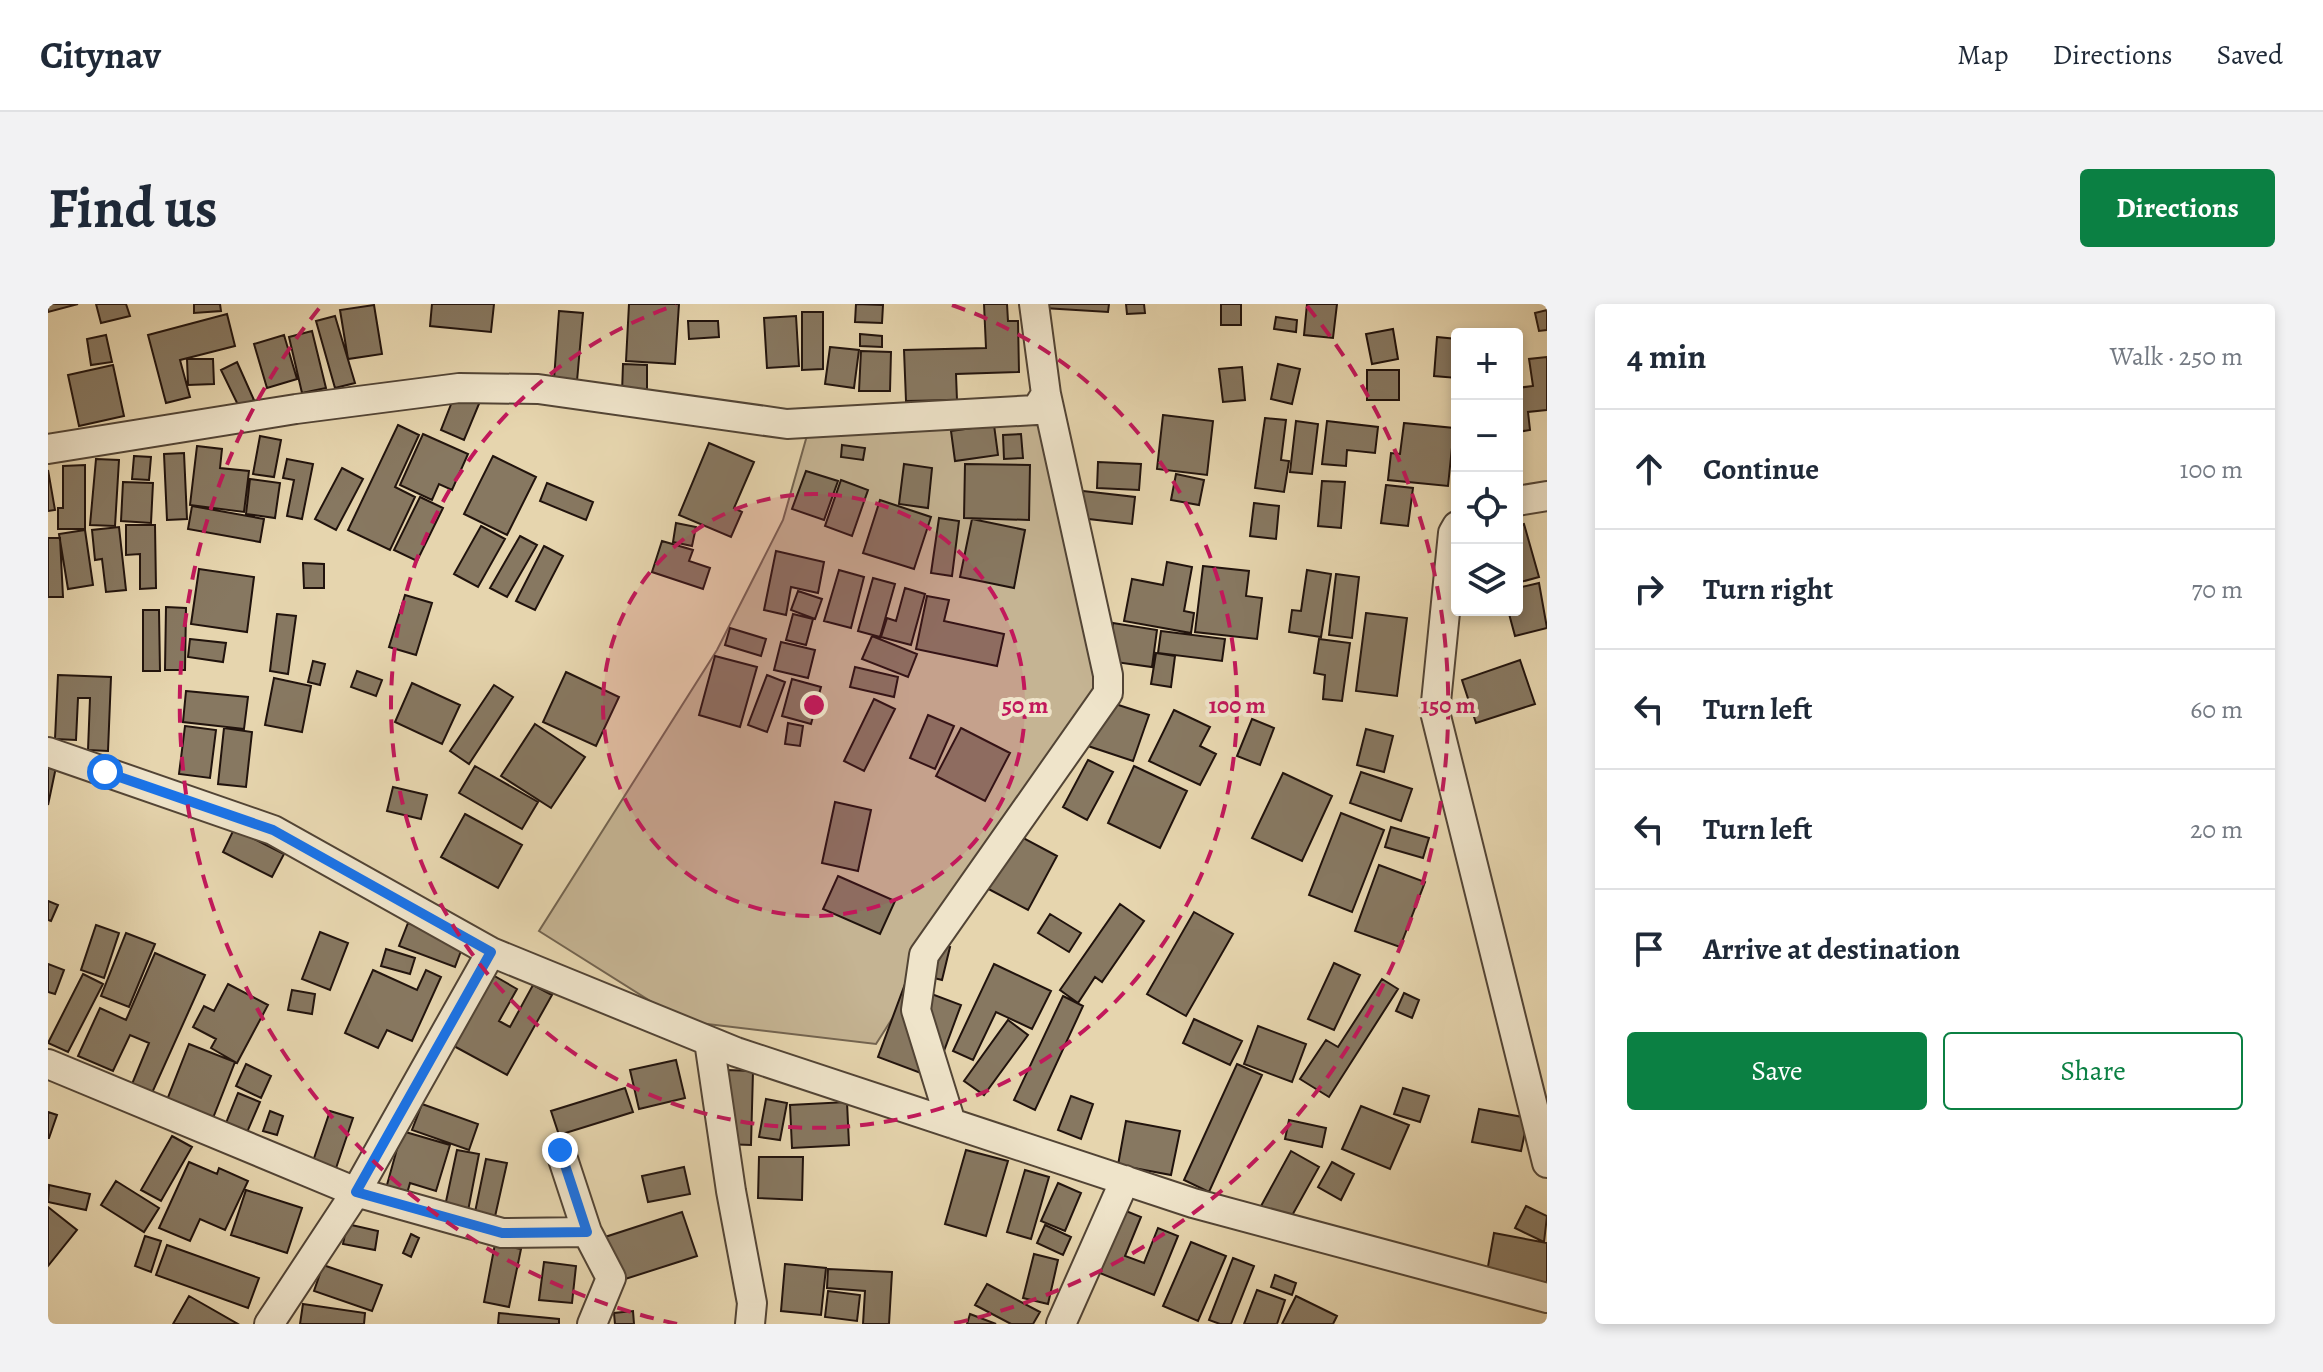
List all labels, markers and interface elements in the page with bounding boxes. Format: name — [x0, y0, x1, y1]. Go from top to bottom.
text: Citynav — [40, 29, 161, 81]
text: Map — [1957, 36, 2008, 74]
text: Directions — [2052, 36, 2173, 74]
text: Saved — [2217, 36, 2283, 74]
button: Directions — [2080, 169, 2275, 247]
text: Find us — [48, 170, 218, 246]
map controls — [1451, 328, 1523, 616]
button: + — [1451, 328, 1523, 400]
text: 4 min — [1627, 333, 1706, 380]
text: Walk · 250 m — [2110, 339, 2243, 374]
button: − — [1451, 400, 1523, 472]
icon: ahead — [1627, 447, 1671, 491]
text: Continue — [1703, 449, 1819, 489]
text: 100 m — [2180, 452, 2243, 487]
button: locate — [1451, 472, 1523, 544]
button: layers — [1451, 544, 1523, 616]
icon: right — [1627, 567, 1671, 611]
text: Turn right — [1703, 569, 1833, 609]
text: 70 m — [2191, 572, 2243, 607]
icon: left — [1627, 687, 1671, 731]
text: 50 m — [1002, 689, 1048, 721]
text: 100 m — [1208, 689, 1266, 721]
text: 150 m — [1420, 689, 1476, 721]
text: Turn left — [1703, 689, 1812, 729]
centre of rings — [800, 691, 828, 719]
text: 60 m — [2190, 692, 2243, 727]
route start — [87, 754, 123, 790]
icon: left — [1627, 807, 1671, 851]
text: Turn left — [1703, 809, 1812, 849]
text: 20 m — [2190, 812, 2243, 847]
icon: arrive — [1627, 927, 1671, 971]
text: Arrive at destination — [1703, 929, 1960, 969]
button: Save — [1627, 1032, 1927, 1110]
button: Share — [1943, 1032, 2243, 1110]
route end — [542, 1132, 578, 1168]

